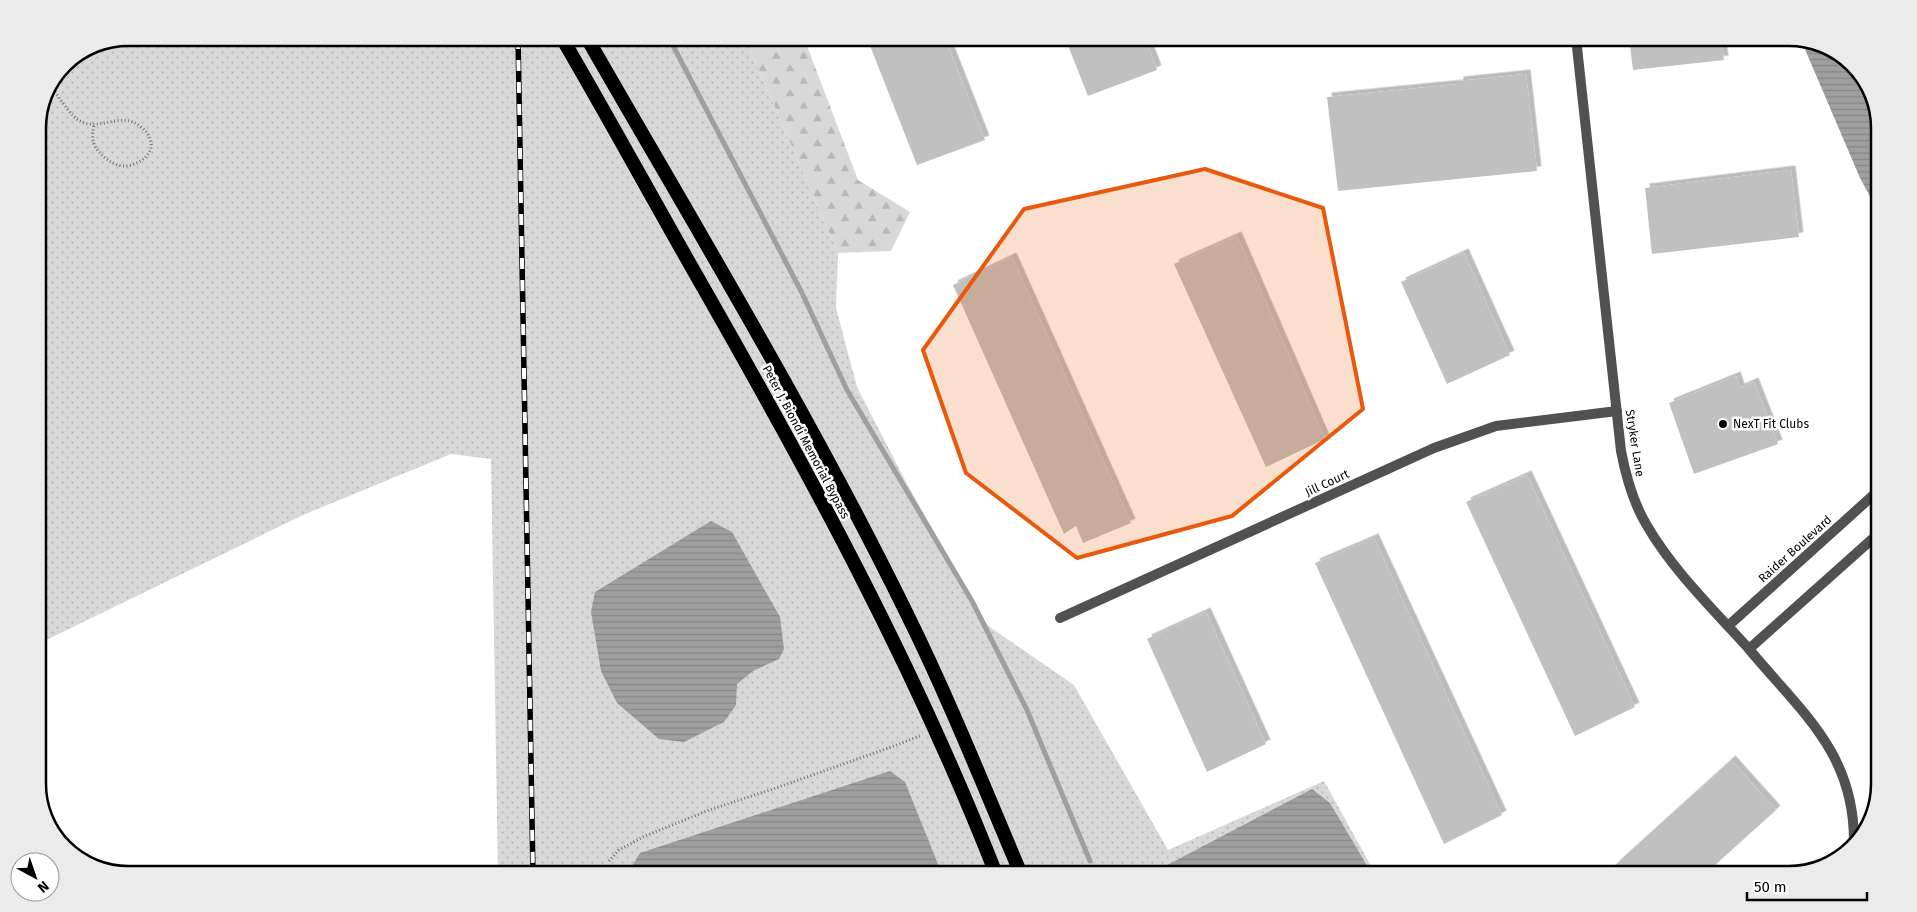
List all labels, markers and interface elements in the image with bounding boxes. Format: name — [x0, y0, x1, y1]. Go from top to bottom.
street label: Peter J. Biondi Memorial Bypass — [759, 363, 853, 521]
street label: Stryker Lane — [1623, 408, 1647, 478]
place label: NexT Fit Clubs — [1733, 417, 1809, 431]
marker: NexT Fit Clubs — [1717, 418, 1729, 430]
street label: Jill Court — [1303, 467, 1352, 499]
street label: Raider Boulevard — [1756, 513, 1834, 585]
north arrow — [10, 852, 60, 902]
scale bar — [1747, 870, 1867, 902]
text: N — [34, 877, 52, 896]
text: 50 m — [1754, 878, 1787, 896]

